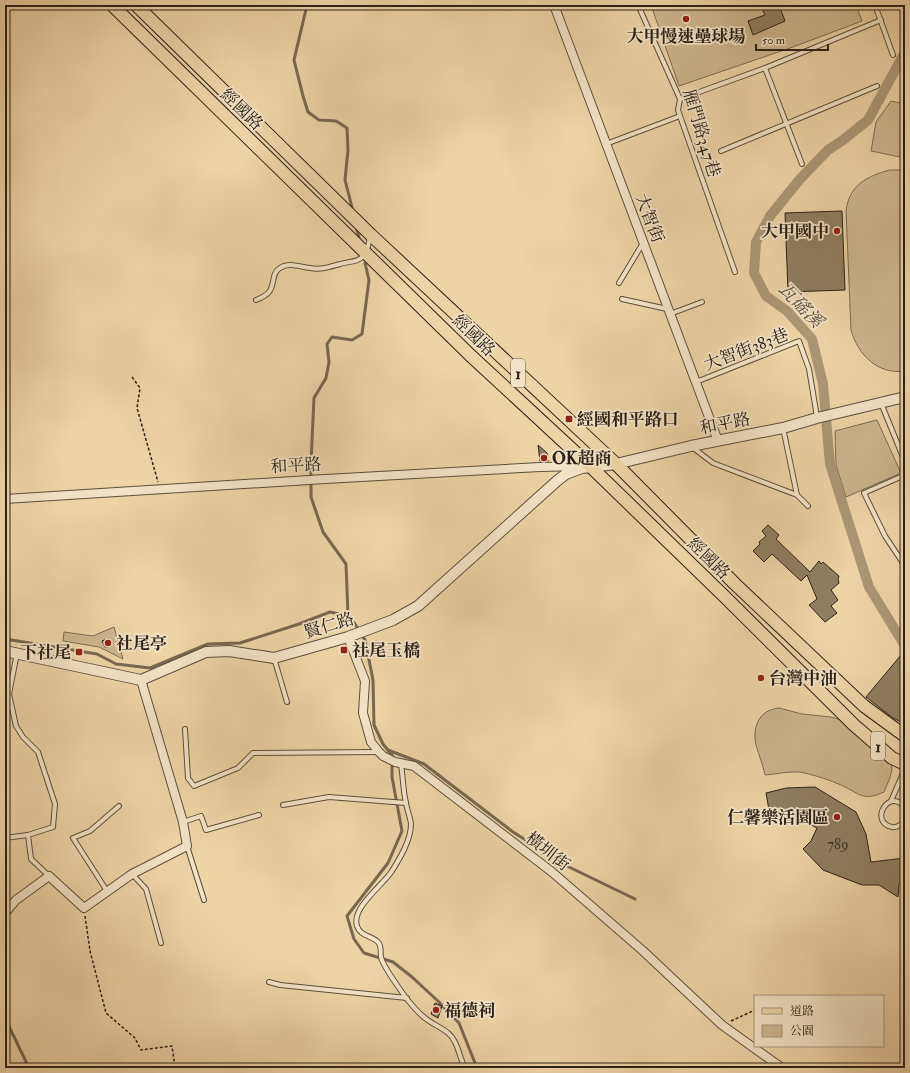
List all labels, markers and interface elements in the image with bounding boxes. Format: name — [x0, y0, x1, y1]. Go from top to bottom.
marker: 大甲慢速壘球場 — [681, 14, 691, 24]
place label: 大甲慢速壘球場 — [627, 26, 746, 47]
scale bar — [756, 26, 828, 52]
text: 50 m — [762, 33, 786, 48]
street label: 經國路 — [216, 84, 267, 135]
street label: 雁門路347巷 — [678, 87, 725, 180]
street label: 大智街 — [631, 191, 668, 246]
place label: 大甲國中 — [761, 221, 829, 242]
marker: 大甲國中 — [832, 226, 842, 236]
water label: 瓦磘溪 — [774, 278, 829, 334]
street label: 經國路 — [448, 310, 499, 361]
street label: 大智街383巷 — [701, 324, 792, 375]
road number: 1 — [511, 359, 525, 387]
street label: 和平路 — [698, 408, 752, 439]
place label: 經國和平路口 — [577, 409, 679, 430]
marker: 經國和平路口 — [564, 414, 574, 424]
place label: OK超商 — [552, 448, 612, 469]
marker: OK超商 — [539, 453, 549, 463]
street label: 和平路 — [270, 454, 322, 477]
street label: 經國路 — [683, 533, 734, 584]
street label: 賢仁路 — [302, 608, 357, 643]
place label: 社尾亭 — [116, 633, 167, 654]
marker: 社尾亭 — [103, 638, 113, 648]
place label: 社尾玉橋 — [352, 640, 420, 661]
place label: 下社尾 — [20, 642, 71, 663]
marker: 社尾玉橋 — [339, 645, 349, 655]
marker: 下社尾 — [74, 647, 84, 657]
place label: 台灣中油 — [769, 668, 837, 689]
marker: 台灣中油 — [756, 673, 766, 683]
road number: 1 — [871, 732, 885, 760]
place label: 仁馨樂活園區 — [727, 807, 829, 828]
marker: 仁馨樂活園區 — [832, 812, 842, 822]
street label: 橫圳街 — [521, 827, 574, 875]
house number: 789 — [827, 835, 849, 854]
legend — [754, 995, 884, 1047]
place label: 福德祠 — [444, 1000, 495, 1021]
text: 道路 — [790, 1004, 814, 1019]
marker: 福德祠 — [431, 1005, 441, 1015]
text: 公園 — [790, 1024, 814, 1039]

